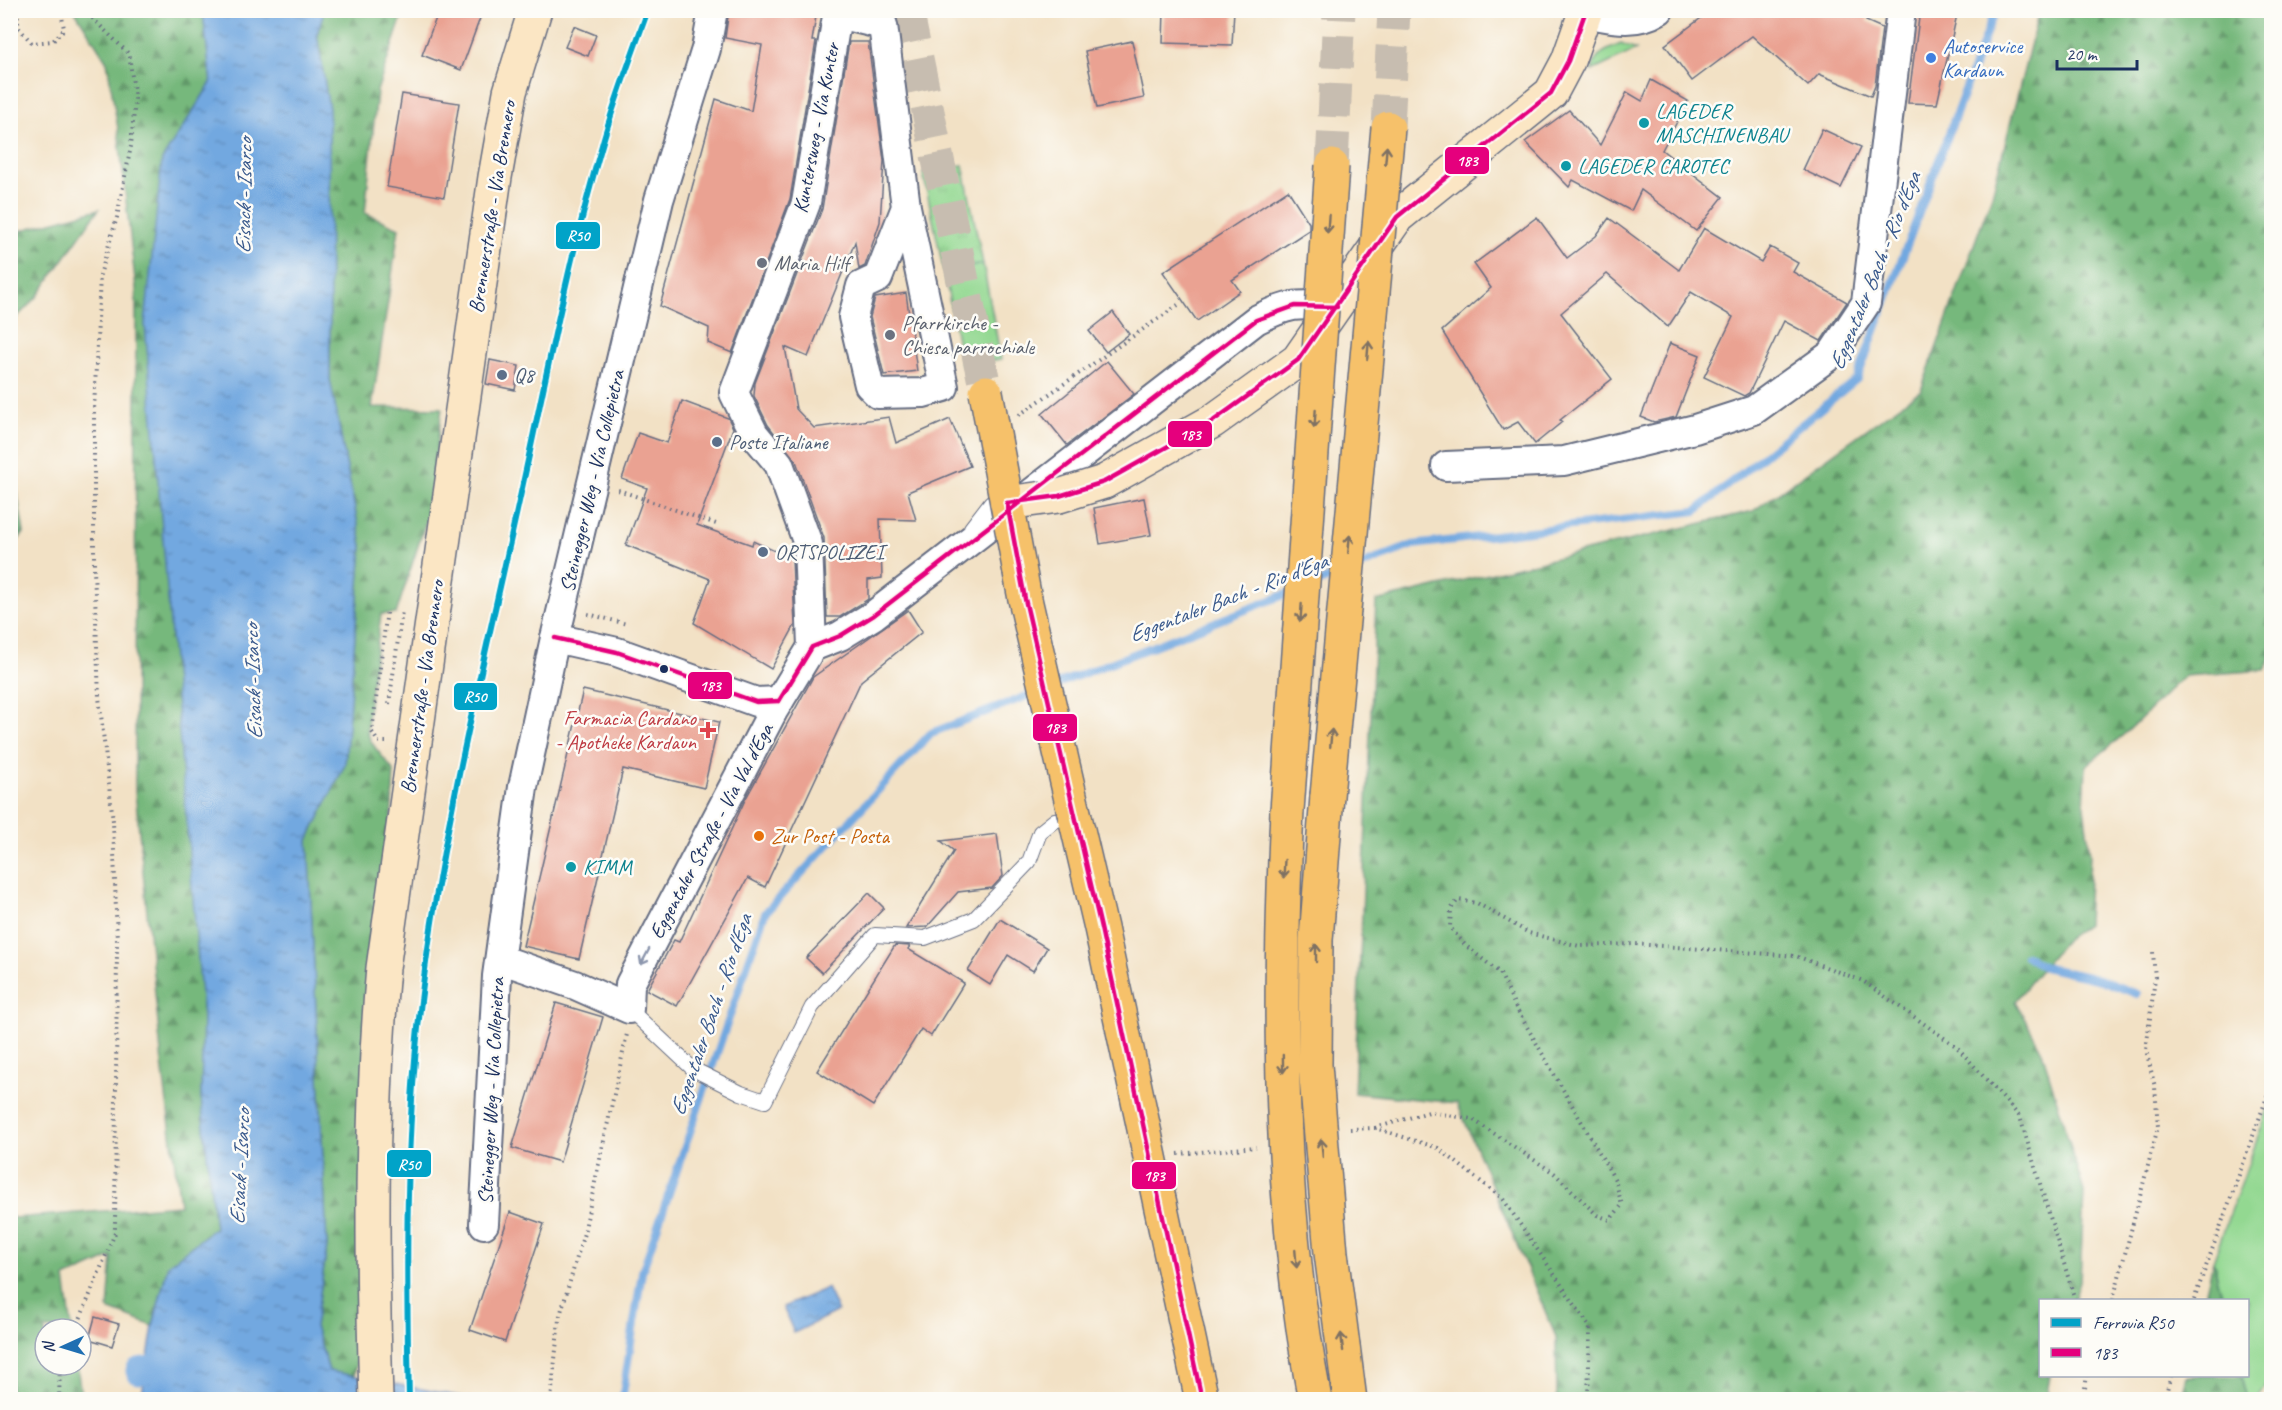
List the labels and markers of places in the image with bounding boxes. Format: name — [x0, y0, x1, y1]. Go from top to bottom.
place label: Autoservice Kardaun — [1943, 33, 2023, 83]
marker: Autoservice Kardaun — [1924, 51, 1938, 65]
place label: LAGEDER MASCHINENBAU — [1656, 98, 1791, 148]
marker: LAGEDER MASCHINENBAU — [1637, 116, 1651, 130]
place label: LAGEDER CAROTEC — [1578, 153, 1731, 179]
marker: LAGEDER CAROTEC — [1559, 159, 1573, 173]
place label: Maria Hilf — [774, 250, 854, 276]
marker: Maria Hilf — [755, 256, 769, 270]
place label: Pfarrkirche - Chiesa parrochiale — [902, 310, 1035, 360]
marker: Pfarrkirche - Chiesa parrochiale — [883, 328, 897, 342]
place label: Q8 — [514, 362, 537, 388]
marker: Q8 — [495, 368, 509, 382]
place label: Poste Italiane — [729, 429, 829, 455]
marker: Poste Italiane — [710, 435, 724, 449]
place label: ORTSPOLIZEI — [775, 539, 888, 565]
marker: ORTSPOLIZEI — [756, 545, 770, 559]
unlabelled marker — [658, 663, 670, 675]
place label: Farmacia Cardano - Apotheke Kardaun — [555, 705, 698, 755]
marker: Farmacia Cardano - Apotheke Kardaun — [701, 723, 715, 737]
place label: Zur Post - Posta — [771, 823, 890, 849]
marker: Zur Post - Posta — [752, 829, 766, 843]
place label: KIMM — [583, 854, 633, 880]
marker: KIMM — [564, 860, 578, 874]

